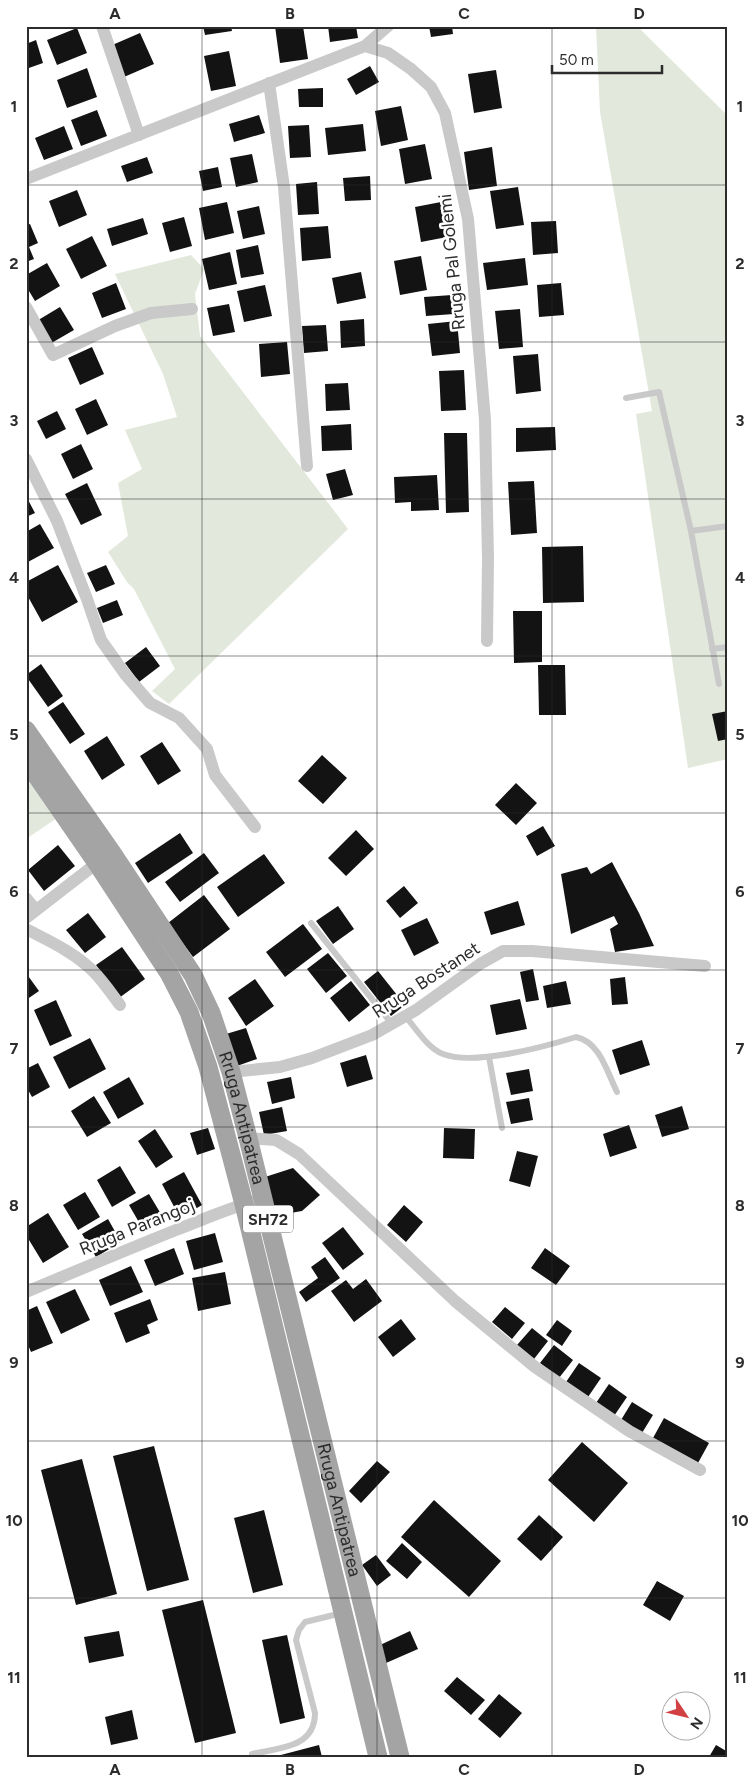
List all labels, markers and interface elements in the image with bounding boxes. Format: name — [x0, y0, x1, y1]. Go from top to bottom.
text: A — [109, 4, 121, 23]
text: B — [285, 4, 295, 23]
text: C — [458, 4, 470, 23]
text: D — [633, 4, 645, 23]
scale bar — [552, 42, 662, 74]
text: 50 m — [559, 51, 594, 69]
text: 1 — [11, 97, 17, 116]
text: 1 — [737, 97, 743, 116]
street label: Rruga Pal Golemi — [434, 193, 470, 331]
text: 2 — [9, 254, 19, 273]
text: 2 — [735, 254, 745, 273]
text: 3 — [10, 411, 19, 430]
text: 3 — [736, 411, 745, 430]
text: 4 — [9, 568, 19, 587]
text: 4 — [735, 568, 745, 587]
text: 5 — [9, 725, 19, 744]
text: 5 — [735, 725, 745, 744]
text: 6 — [9, 882, 19, 901]
text: 6 — [735, 882, 745, 901]
street label: Rruga Bostanet — [368, 937, 484, 1023]
text: 7 — [10, 1039, 19, 1058]
text: 7 — [736, 1039, 745, 1058]
street label: Rruga Antipatrea — [214, 1048, 270, 1187]
street label: Rruga Parangoj — [76, 1194, 198, 1260]
text: 8 — [9, 1196, 19, 1215]
text: 8 — [735, 1196, 745, 1215]
road number: SH72 — [243, 1206, 293, 1232]
text: 9 — [9, 1353, 19, 1372]
text: 9 — [735, 1353, 745, 1372]
street label: Rruga Antipatrea — [312, 1441, 366, 1579]
text: 10 — [5, 1511, 23, 1530]
text: 10 — [731, 1511, 749, 1530]
text: 11 — [7, 1668, 21, 1687]
text: 11 — [733, 1668, 747, 1687]
north arrow — [662, 1690, 712, 1740]
text: N — [686, 1714, 706, 1732]
text: A — [109, 1760, 121, 1779]
text: B — [285, 1760, 295, 1779]
text: C — [458, 1760, 470, 1779]
text: D — [633, 1760, 645, 1779]

